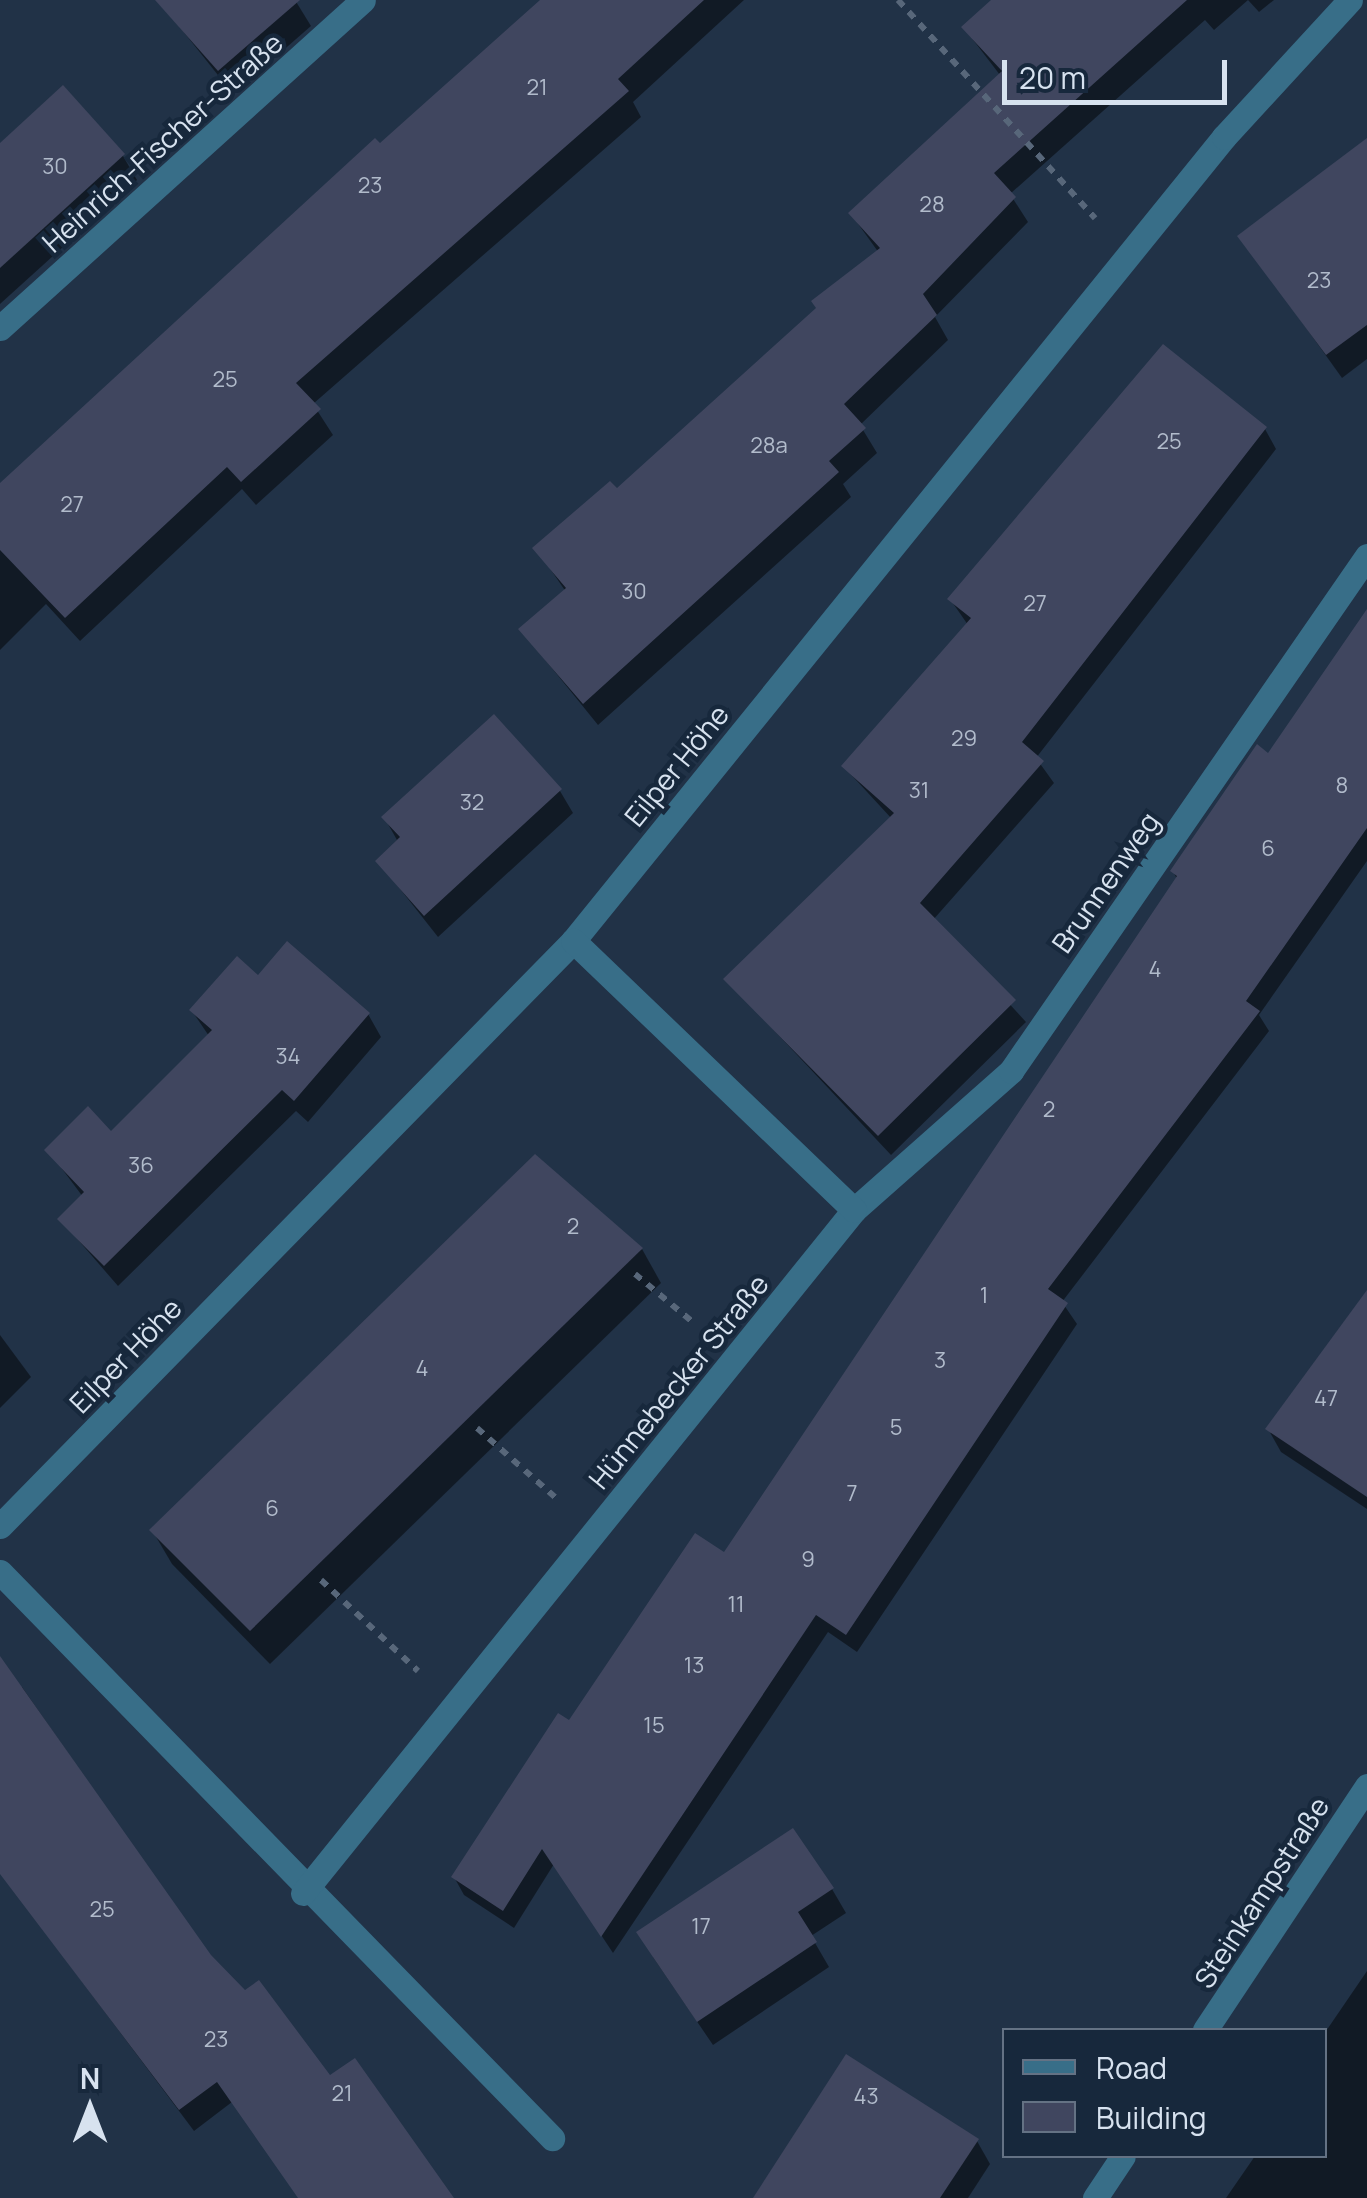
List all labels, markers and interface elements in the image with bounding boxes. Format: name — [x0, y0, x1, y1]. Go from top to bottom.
street label: Heinrich-Fischer-Straße — [35, 25, 289, 259]
scale bar — [1007, 40, 1232, 102]
text: 20 m — [1019, 57, 1086, 98]
house number: 21 — [526, 75, 548, 101]
house number: 30 — [42, 154, 68, 180]
house number: 23 — [358, 173, 382, 199]
house number: 28 — [919, 192, 945, 218]
house number: 23 — [1307, 268, 1331, 294]
house number: 25 — [212, 367, 238, 393]
house number: 25 — [1156, 429, 1182, 455]
house number: 28a — [750, 433, 788, 459]
house number: 27 — [60, 492, 84, 518]
house number: 30 — [621, 579, 647, 605]
house number: 27 — [1023, 591, 1047, 617]
street label: Eilper Höhe — [617, 698, 735, 832]
house number: 29 — [951, 726, 977, 752]
house number: 8 — [1336, 773, 1348, 799]
house number: 31 — [909, 778, 929, 804]
house number: 32 — [460, 790, 484, 816]
street label: Brunnenweg — [1044, 805, 1166, 959]
house number: 6 — [1261, 836, 1275, 862]
house number: 4 — [1149, 957, 1161, 983]
house number: 34 — [275, 1044, 301, 1070]
house number: 2 — [1043, 1097, 1055, 1123]
house number: 36 — [128, 1153, 154, 1179]
house number: 2 — [567, 1214, 579, 1240]
street label: Hünnebecker Straße — [581, 1267, 775, 1495]
house number: 1 — [980, 1283, 988, 1309]
street label: Eilper Höhe — [62, 1291, 188, 1419]
house number: 3 — [934, 1348, 946, 1374]
house number: 4 — [416, 1356, 428, 1382]
house number: 47 — [1314, 1386, 1338, 1412]
house number: 5 — [890, 1415, 902, 1441]
house number: 7 — [846, 1481, 858, 1507]
house number: 6 — [265, 1496, 279, 1522]
house number: 9 — [801, 1547, 815, 1573]
house number: 11 — [727, 1592, 745, 1618]
house number: 13 — [684, 1653, 704, 1679]
house number: 15 — [643, 1713, 665, 1739]
street label: Steinkampstraße — [1187, 1790, 1335, 1994]
house number: 25 — [89, 1897, 115, 1923]
house number: 17 — [691, 1914, 711, 1940]
house number: 23 — [204, 2027, 228, 2053]
legend — [1002, 2028, 1327, 2158]
text: Road — [1096, 2047, 1167, 2088]
north arrow — [40, 2058, 140, 2158]
text: N — [80, 2059, 100, 2097]
house number: 21 — [331, 2081, 353, 2107]
house number: 43 — [853, 2084, 879, 2110]
text: Building — [1096, 2097, 1207, 2138]

